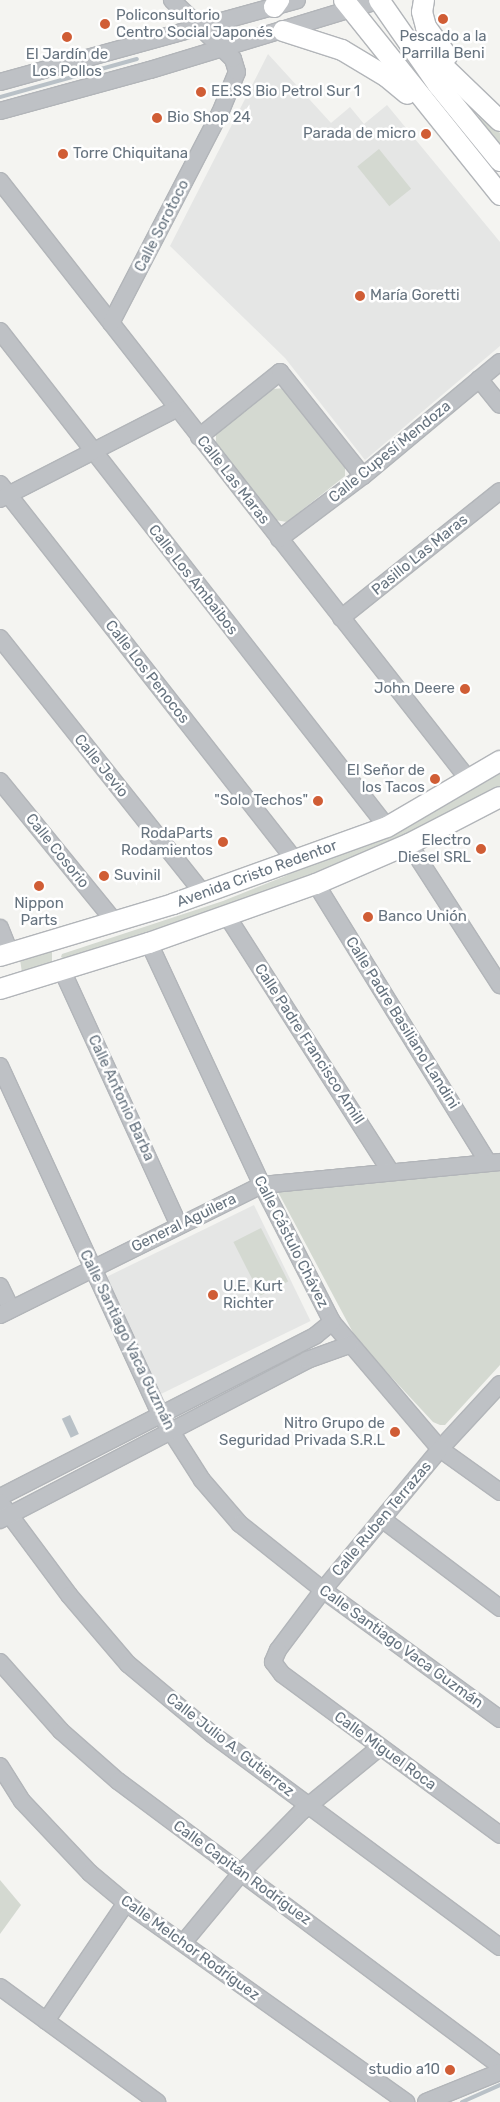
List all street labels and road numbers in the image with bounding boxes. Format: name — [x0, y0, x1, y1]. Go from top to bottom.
street label: Calle Sorotoco — [131, 177, 193, 275]
street label: Calle Cupesí Mendoza — [325, 397, 455, 507]
street label: Calle Las Maras — [193, 432, 273, 528]
street label: Pasillo Las Maras — [368, 511, 472, 599]
street label: Calle Los Ambaibos — [144, 521, 242, 639]
street label: Calle Los Penocos — [101, 617, 193, 727]
street label: Calle Jevio — [70, 731, 132, 801]
street label: Calle Cosorio — [22, 810, 92, 892]
street label: Avenida Cristo Redentor — [174, 837, 340, 911]
street label: Calle Padre Basiliano Landini — [341, 934, 463, 1112]
street label: Calle Padre Francisco Amill — [250, 960, 368, 1128]
street label: Calle Antonio Barba — [84, 1032, 158, 1164]
street label: Calle Cástulo Chávez — [250, 1173, 332, 1311]
street label: General Aguilera — [128, 1190, 240, 1256]
street label: Calle Santiago Vaca Guzmán — [75, 1247, 179, 1433]
street label: Calle Ruben Terrazas — [328, 1458, 436, 1580]
street label: Calle Santiago Vaca Guzmán — [315, 1581, 487, 1713]
street label: Calle Julio A. Gutierrez — [162, 1689, 298, 1801]
street label: Calle Miguel Roca — [330, 1708, 440, 1794]
street label: Calle Capitán Rodríguez — [170, 1817, 314, 1929]
street label: Calle Melchor Rodríguez — [117, 1891, 263, 2005]

